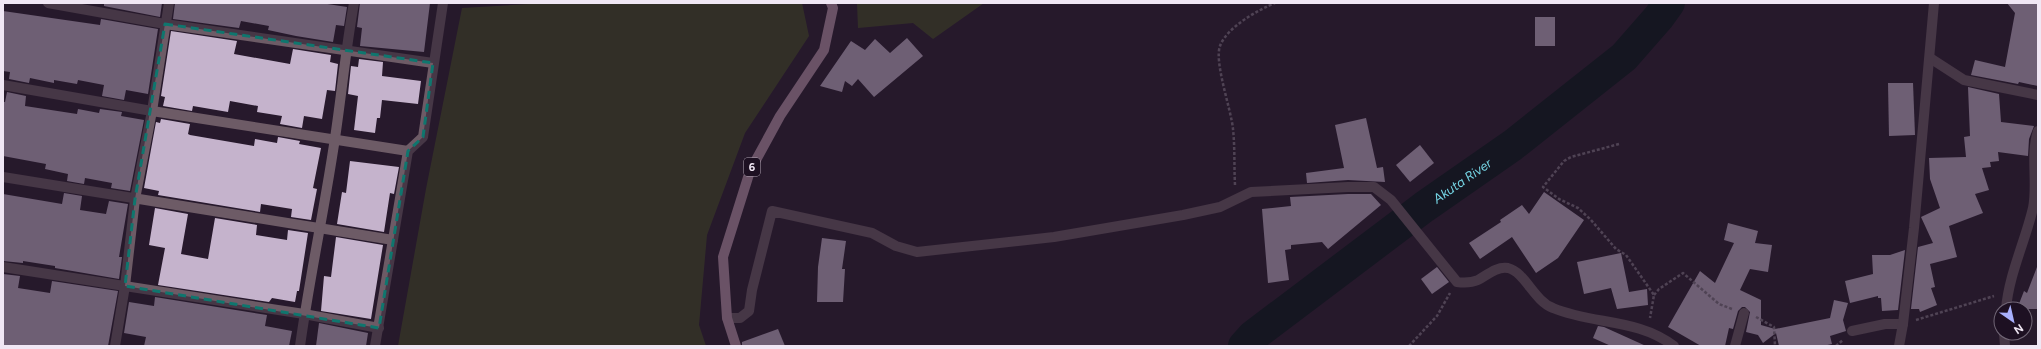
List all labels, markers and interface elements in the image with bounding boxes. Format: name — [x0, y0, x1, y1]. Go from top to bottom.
water label: Akuta River — [1429, 155, 1495, 207]
road number: 6 — [744, 158, 760, 176]
north arrow — [1993, 301, 2033, 341]
text: N — [2011, 321, 2025, 337]

